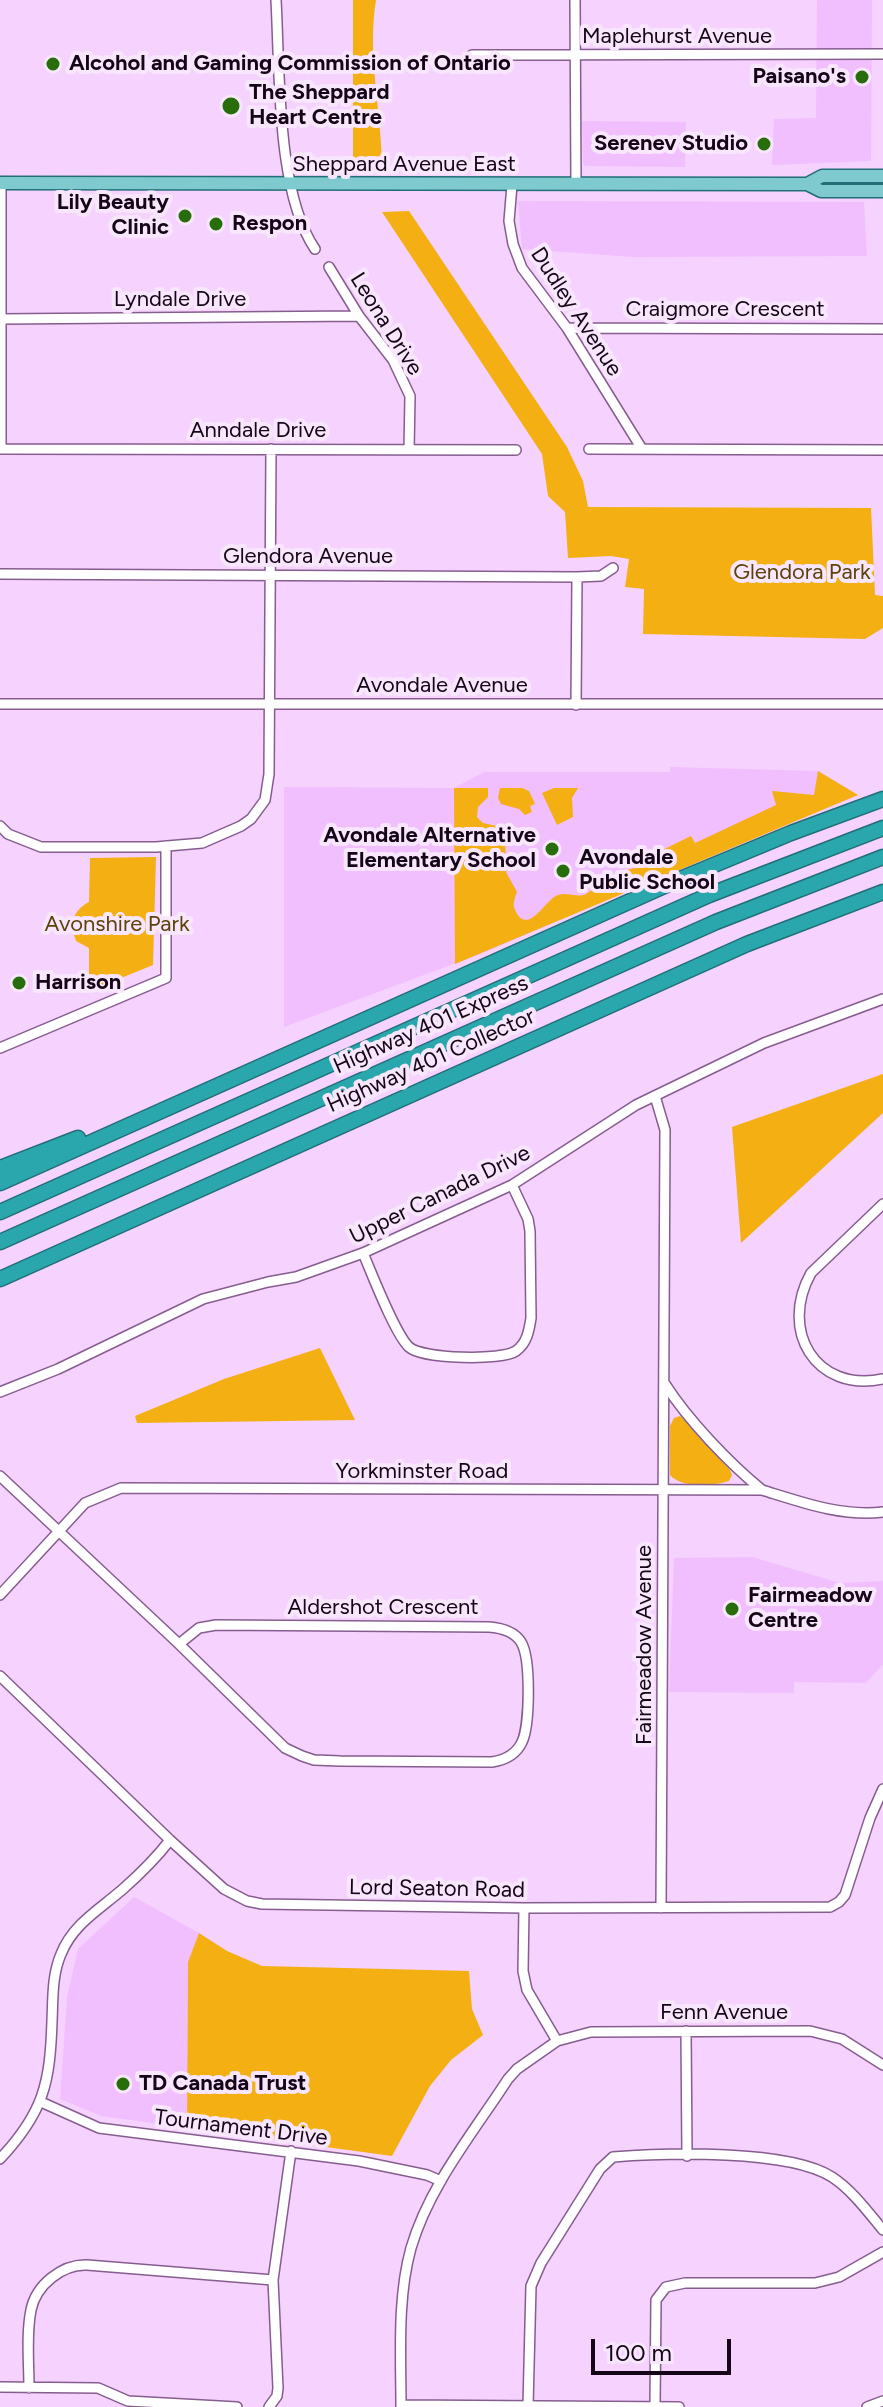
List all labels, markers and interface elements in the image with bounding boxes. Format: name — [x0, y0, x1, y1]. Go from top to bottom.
street label: Maplehurst Avenue — [582, 24, 772, 50]
place label: Alcohol and Gaming Commission of Ontario — [69, 51, 511, 77]
marker: Alcohol and Gaming Commission of Ontario — [44, 55, 62, 73]
place label: Paisano's — [753, 64, 846, 90]
marker: Paisano's — [853, 68, 871, 86]
place label: The Sheppard Heart Centre — [249, 80, 389, 132]
marker: The Sheppard Heart Centre — [220, 95, 242, 117]
place label: Serenev Studio — [594, 131, 748, 157]
marker: Serenev Studio — [755, 135, 773, 153]
street label: Sheppard Avenue East — [292, 152, 516, 178]
place label: Lily Beauty Clinic — [57, 190, 169, 242]
marker: Lily Beauty Clinic — [176, 207, 194, 225]
place label: Respon — [232, 211, 307, 237]
marker: Respon — [207, 215, 225, 233]
street label: Dudley Avenue — [525, 243, 627, 381]
street label: Leona Drive — [344, 268, 428, 380]
street label: Lyndale Drive — [114, 287, 246, 313]
street label: Craigmore Crescent — [626, 297, 824, 323]
street label: Anndale Drive — [190, 418, 326, 444]
street label: Glendora Avenue — [223, 544, 393, 570]
park label: Glendora Park — [733, 560, 871, 586]
street label: Avondale Avenue — [356, 673, 528, 699]
place label: Avondale Alternative Elementary School — [323, 823, 536, 874]
marker: Avondale Alternative Elementary School — [543, 840, 561, 858]
place label: Avondale Public School — [579, 845, 715, 896]
marker: Avondale Public School — [554, 862, 572, 880]
park label: Avonshire Park — [44, 912, 190, 938]
place label: Harrison — [35, 970, 121, 996]
street label: Highway 401 Express — [330, 970, 532, 1080]
marker: Harrison — [10, 974, 28, 992]
street label: Highway 401 Collector — [323, 1003, 539, 1119]
street label: Upper Canada Drive — [345, 1140, 535, 1250]
street label: Yorkminster Road — [336, 1459, 508, 1485]
street label: Fairmeadow Avenue — [632, 1545, 658, 1745]
place label: Fairmeadow Centre — [748, 1583, 873, 1634]
street label: Aldershot Crescent — [287, 1595, 479, 1621]
marker: Fairmeadow Centre — [723, 1600, 741, 1618]
street label: Lord Seaton Road — [349, 1874, 525, 1904]
street label: Fenn Avenue — [660, 2000, 788, 2026]
place label: TD Canada Trust — [139, 2071, 306, 2097]
marker: TD Canada Trust — [114, 2075, 132, 2093]
street label: Tournament Drive — [153, 2104, 329, 2152]
scale bar — [595, 2323, 735, 2373]
text: 100 m — [605, 2338, 672, 2367]

